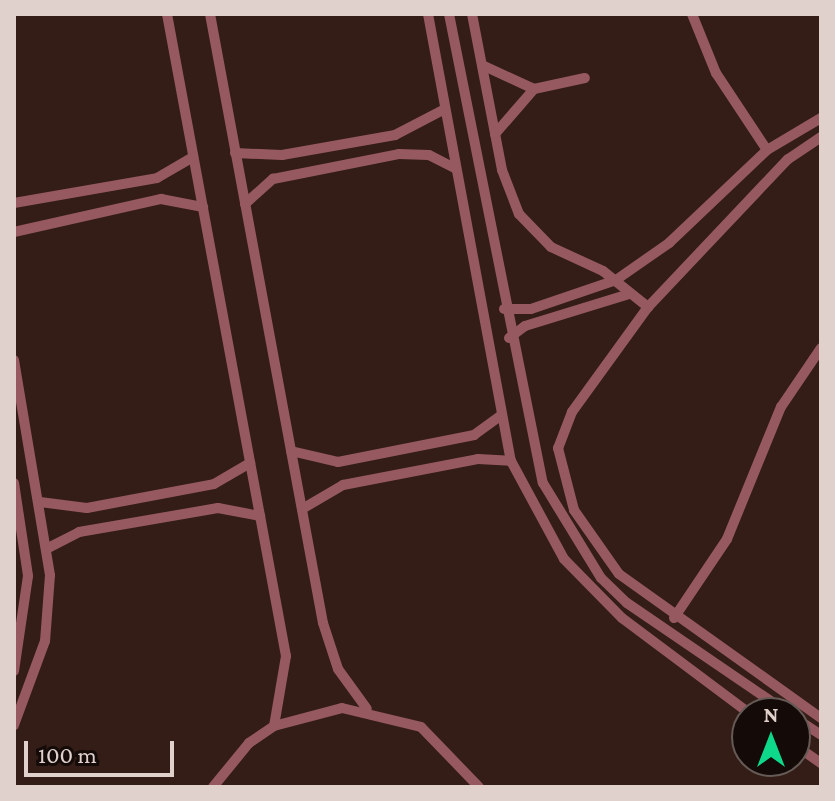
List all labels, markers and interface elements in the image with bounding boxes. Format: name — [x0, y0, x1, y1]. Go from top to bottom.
north arrow — [731, 697, 811, 777]
text: N — [764, 702, 779, 727]
scale bar — [28, 725, 178, 775]
text: 100 m — [38, 741, 97, 768]

